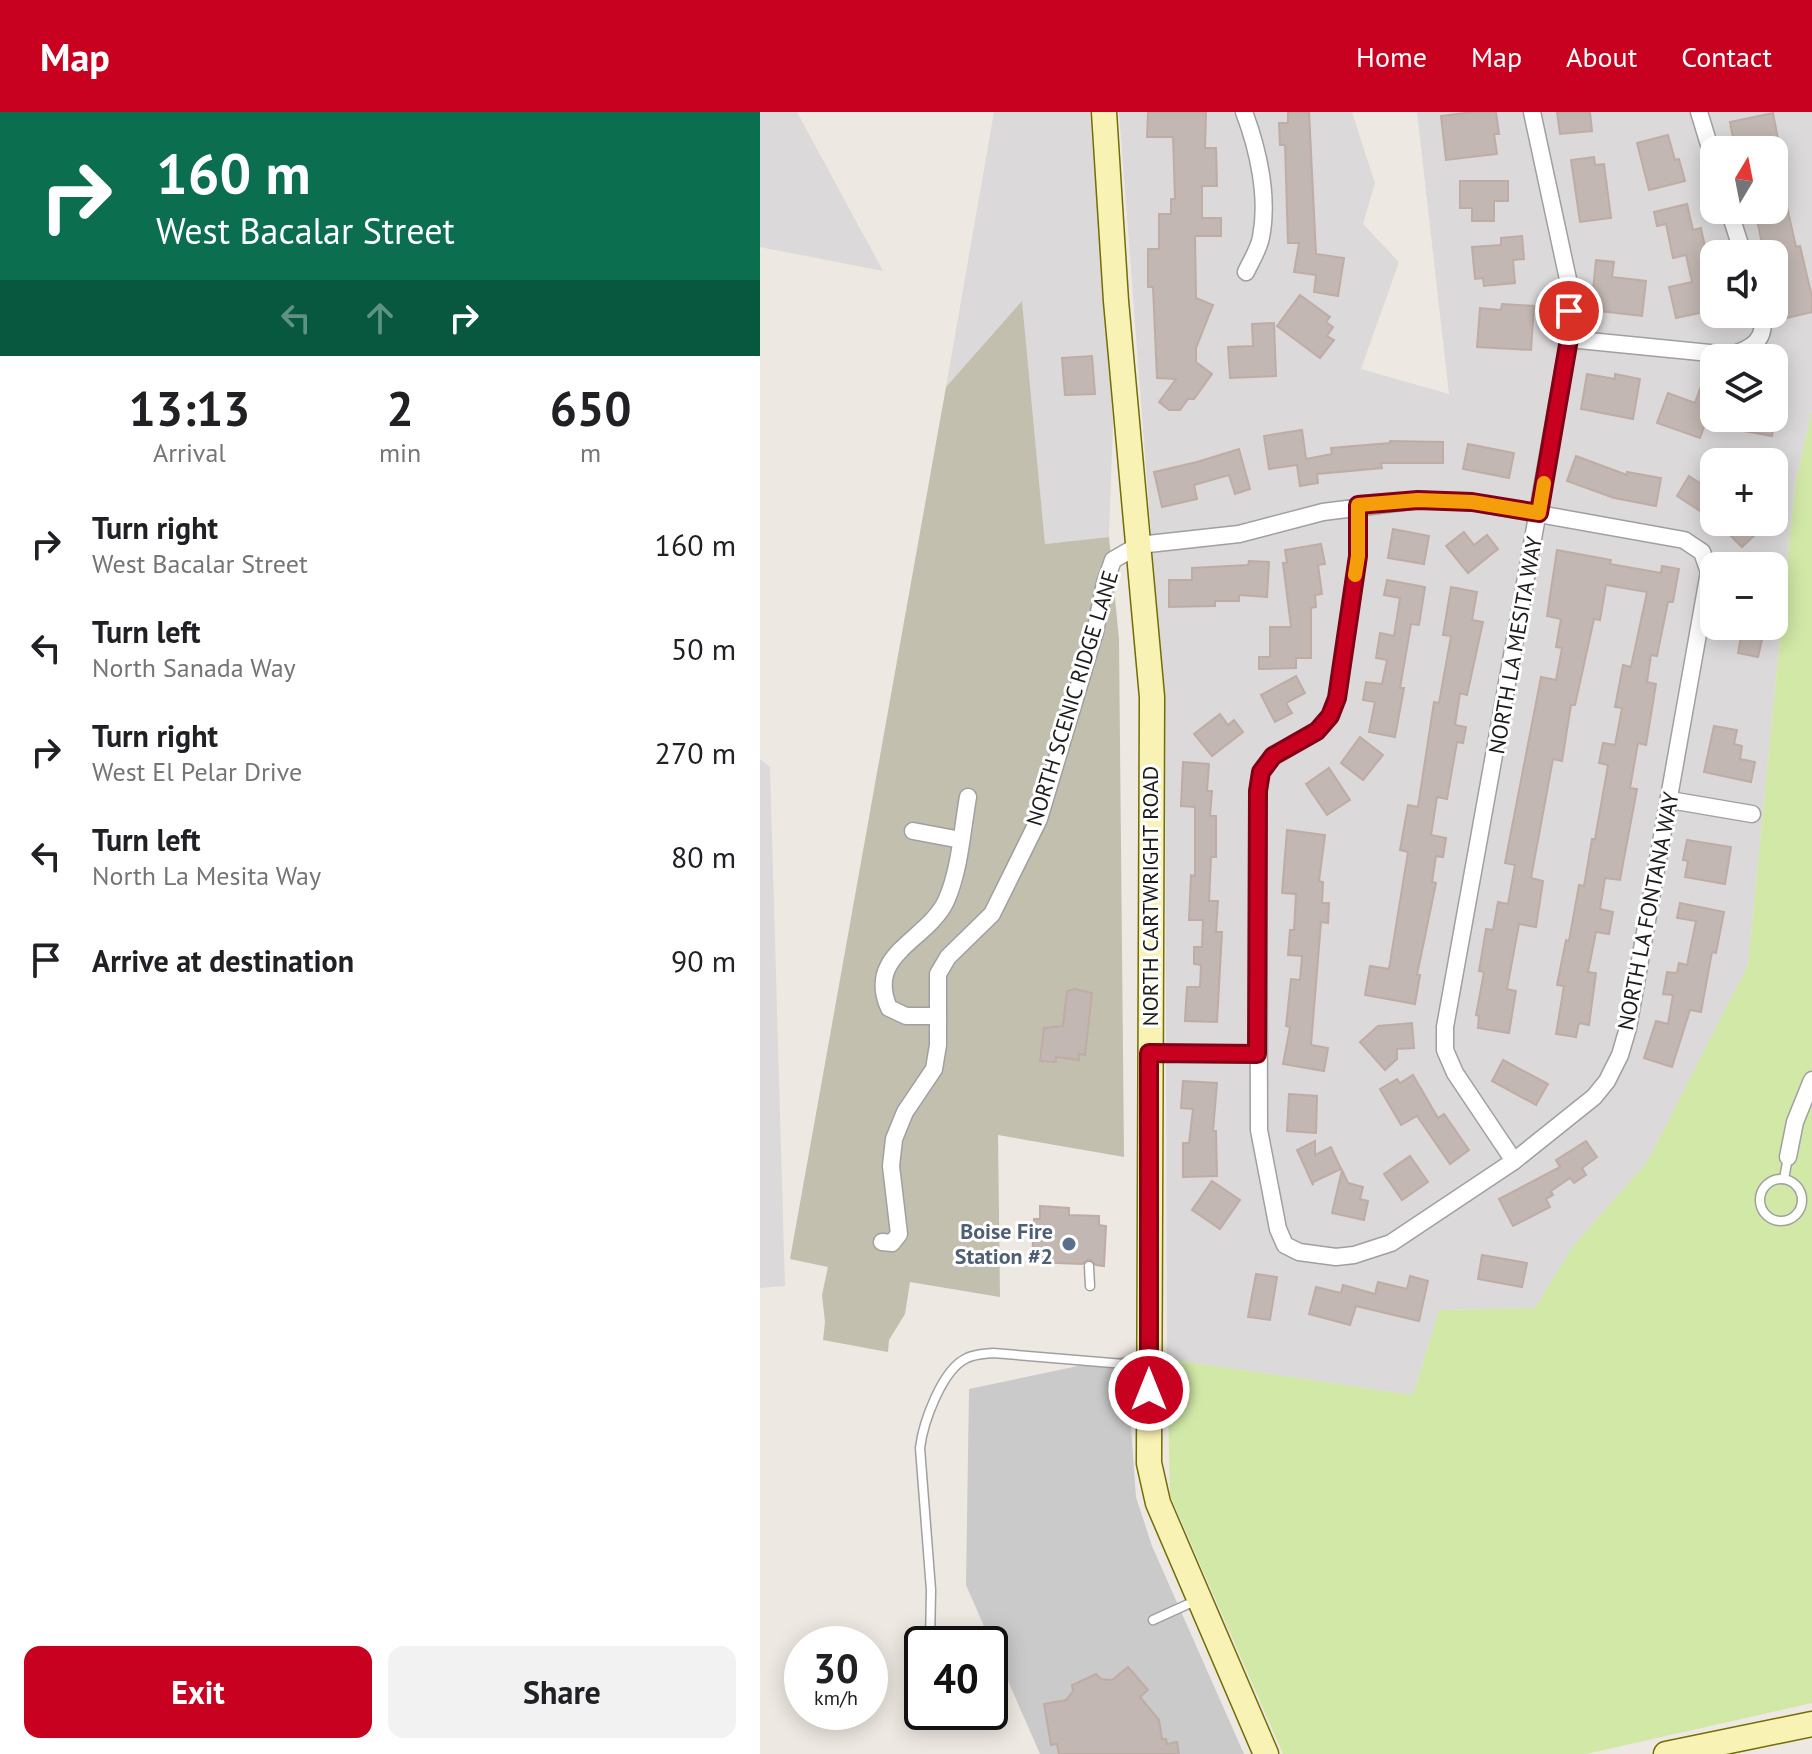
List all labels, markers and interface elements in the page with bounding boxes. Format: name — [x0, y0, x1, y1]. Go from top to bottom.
text: Map — [40, 32, 110, 81]
text: Home — [1356, 38, 1427, 75]
text: Map — [1471, 38, 1522, 75]
text: About — [1566, 38, 1637, 75]
text: Contact — [1681, 38, 1772, 75]
north arrow — [1700, 136, 1788, 224]
map controls — [1700, 136, 1788, 640]
text: 160 m — [156, 137, 311, 209]
icon: right — [24, 144, 128, 248]
text: West Bacalar Street — [156, 207, 455, 254]
button: sound — [1700, 240, 1788, 328]
pin — [1535, 277, 1603, 345]
icon: arrive — [1547, 289, 1591, 333]
icon: left — [274, 296, 318, 340]
icon: ahead — [358, 296, 402, 340]
icon: right — [442, 296, 486, 340]
button: layers — [1700, 344, 1788, 432]
text: 13:13 — [129, 377, 250, 439]
text: 2 — [386, 377, 414, 439]
text: 650 — [550, 377, 631, 439]
text: Arrival — [153, 436, 226, 469]
text: min — [379, 436, 421, 469]
text: m — [580, 436, 601, 469]
button: + — [1700, 448, 1788, 536]
text: Turn right — [92, 508, 218, 547]
icon: right — [24, 522, 68, 566]
text: 160 m — [655, 525, 736, 564]
street label: NORTH LA MESITA WAY — [1482, 533, 1548, 756]
text: West Bacalar Street — [92, 547, 308, 580]
button: − — [1700, 552, 1788, 640]
street label: NORTH SCENIC RIDGE LANE — [1020, 567, 1124, 829]
text: Turn left — [92, 612, 200, 651]
icon: left — [24, 626, 68, 670]
text: 50 m — [671, 629, 736, 668]
text: North Sanada Way — [92, 651, 296, 684]
text: Turn right — [92, 716, 218, 755]
icon: right — [24, 730, 68, 774]
text: 270 m — [655, 733, 736, 772]
text: West El Pelar Drive — [92, 755, 302, 788]
street label: NORTH CARTWRIGHT ROAD — [1136, 766, 1164, 1026]
street label: NORTH LA FONTANA WAY — [1611, 789, 1685, 1033]
text: Turn left — [92, 820, 200, 859]
icon: left — [24, 834, 68, 878]
text: 80 m — [671, 837, 736, 876]
text: North La Mesita Way — [92, 859, 321, 892]
icon: arrive — [24, 938, 68, 982]
text: Arrive at destination — [92, 941, 354, 980]
text: 90 m — [671, 941, 736, 980]
place label: Boise Fire Station #2 — [955, 1217, 1053, 1270]
marker: Boise Fire Station #2 — [1060, 1235, 1078, 1253]
position arrow — [1107, 1348, 1191, 1432]
speed limit sign: 40 — [904, 1626, 1008, 1730]
text: 30 — [813, 1642, 859, 1694]
button: Exit — [24, 1646, 372, 1738]
button: Share — [388, 1646, 736, 1738]
text: km/h — [814, 1685, 858, 1711]

